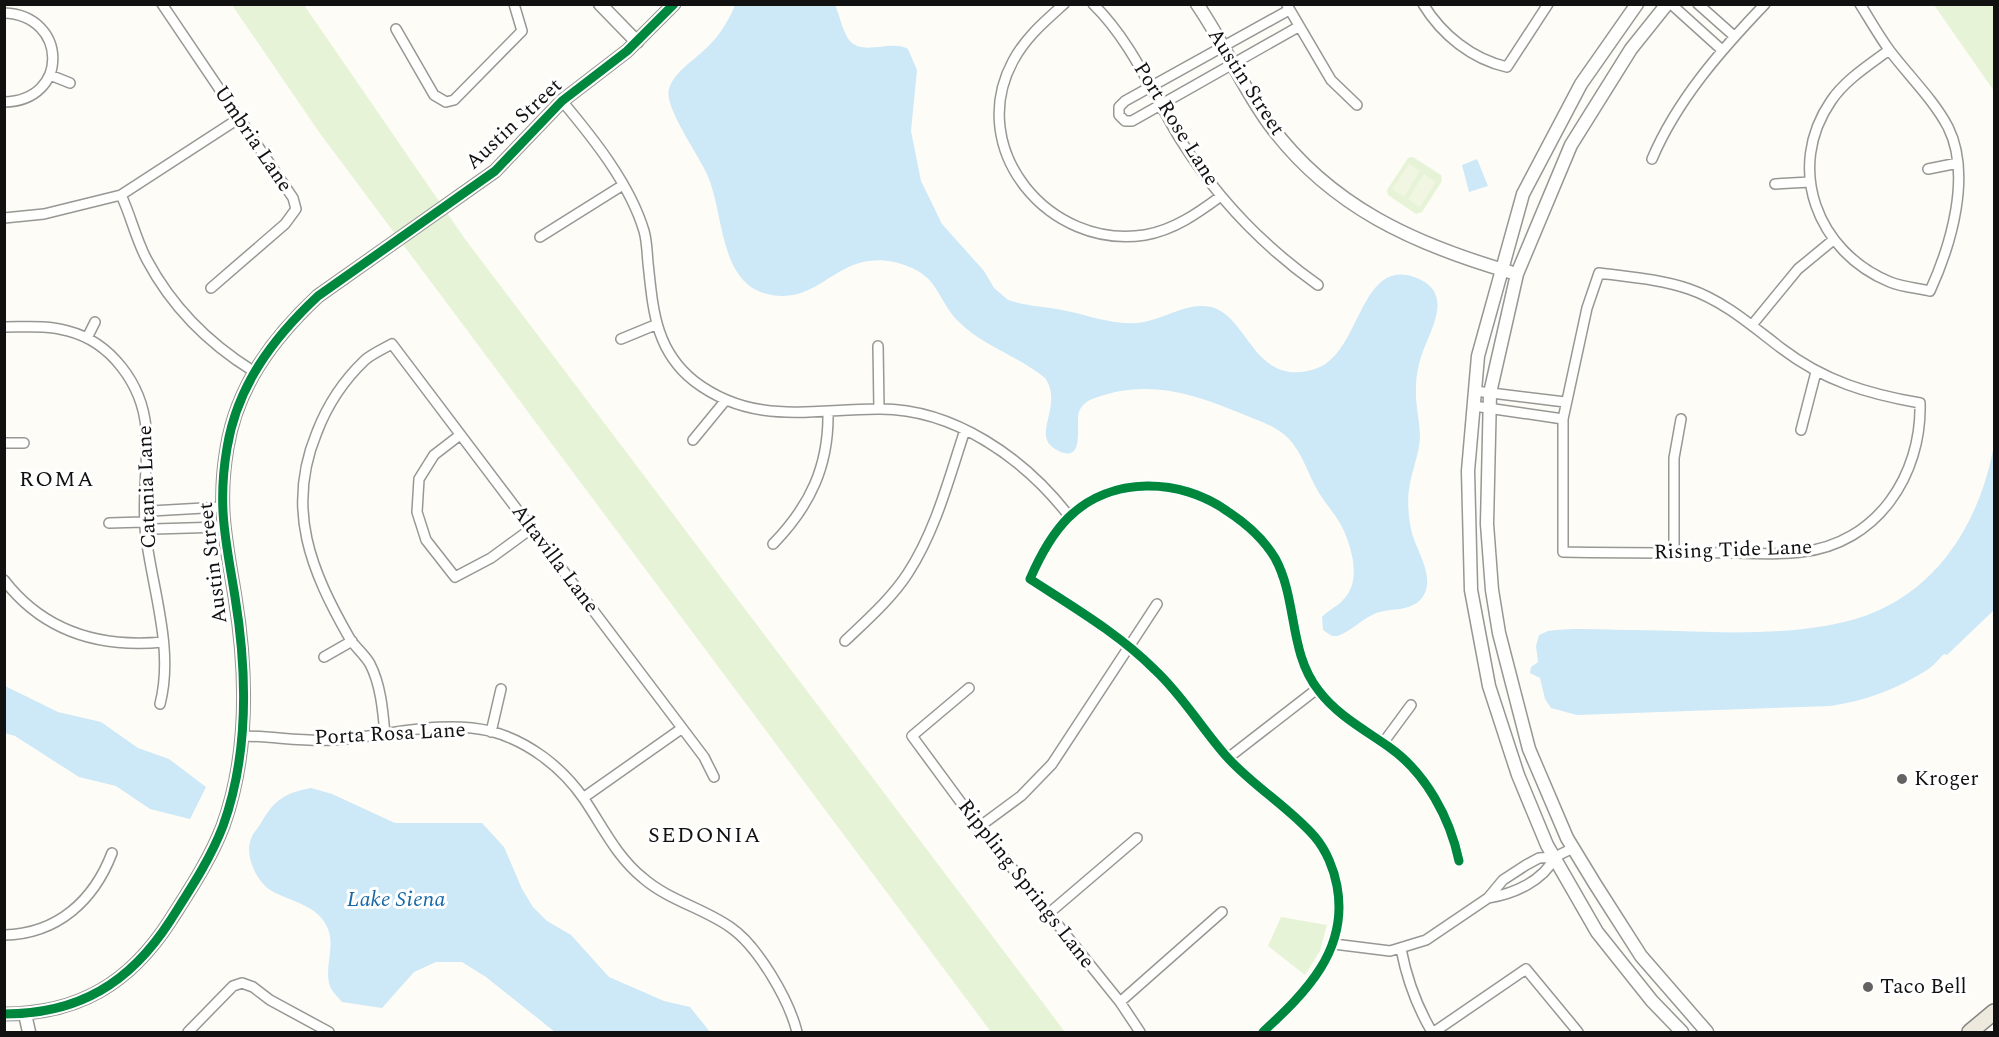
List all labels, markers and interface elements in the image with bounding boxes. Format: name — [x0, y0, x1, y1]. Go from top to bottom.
street label: Austin Street — [1199, 22, 1293, 142]
street label: Port Rose Lane — [1125, 56, 1227, 192]
street label: Austin Street — [458, 71, 570, 177]
street label: Umbria Lane — [205, 79, 301, 199]
street label: Catania Lane — [129, 425, 165, 549]
district label: ROMA — [19, 463, 95, 496]
street label: Altavilla Lane — [503, 498, 607, 620]
street label: Austin Street — [190, 500, 236, 626]
street label: Rising Tide Lane — [1653, 531, 1813, 569]
street label: Porta Rosa Lane — [314, 714, 466, 754]
place label: Kroger — [1914, 763, 1979, 795]
marker: Kroger — [1895, 772, 1909, 786]
street label: Rippling Springs Lane — [950, 792, 1102, 976]
district label: SEDONIA — [648, 819, 762, 852]
water label: Lake Siena — [347, 883, 445, 916]
place label: Taco Bell — [1880, 971, 1967, 1003]
marker: Taco Bell — [1861, 980, 1875, 994]

